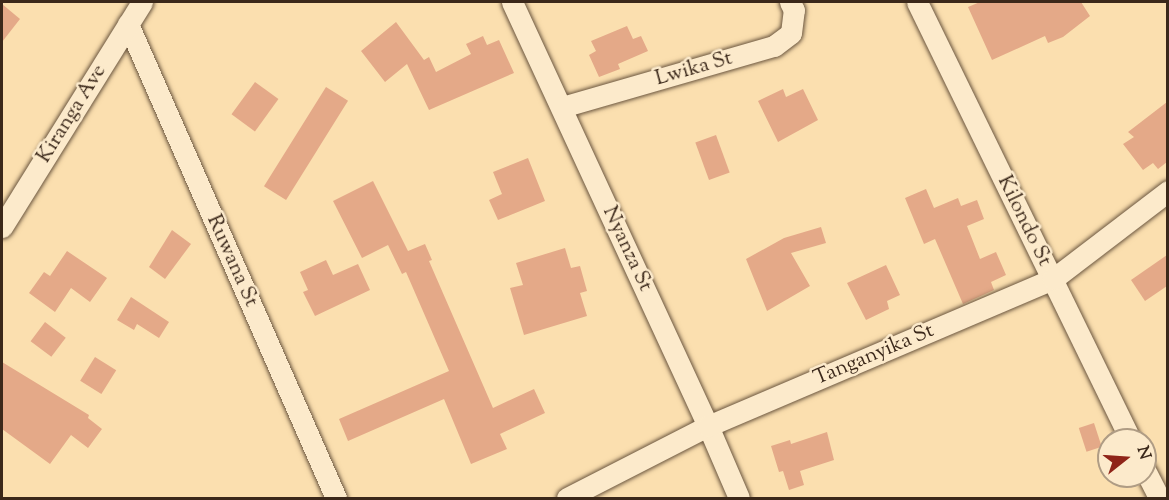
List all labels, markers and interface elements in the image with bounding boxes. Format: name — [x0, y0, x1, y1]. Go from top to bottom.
street label: Lwika St — [653, 46, 735, 92]
street label: Kiranga Ave — [32, 60, 112, 168]
street label: Kilondo St — [991, 172, 1057, 270]
street label: Nyanza St — [596, 202, 658, 296]
street label: Ruwana St — [201, 211, 263, 311]
street label: Tanganyika St — [810, 318, 938, 392]
north arrow — [1097, 428, 1157, 488]
text: N — [1130, 444, 1156, 463]

